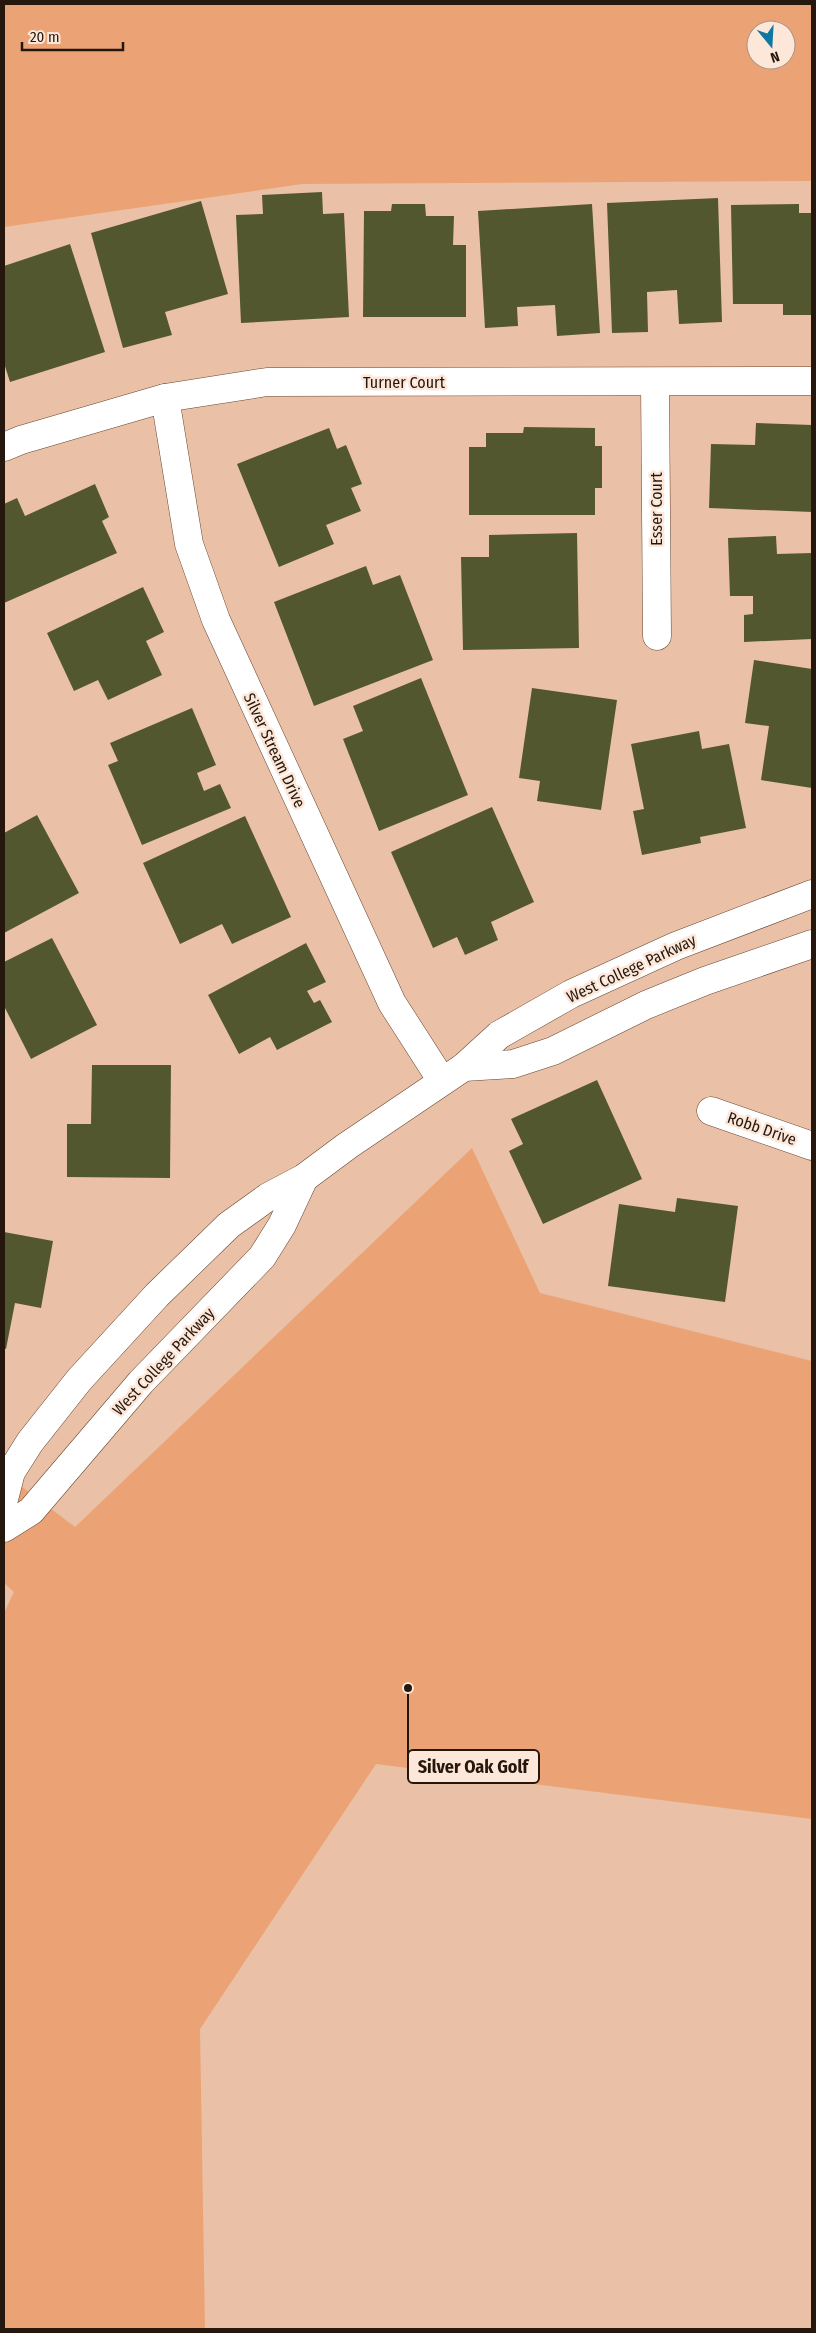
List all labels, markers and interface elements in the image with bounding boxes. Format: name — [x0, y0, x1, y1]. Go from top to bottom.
scale bar — [22, 20, 124, 52]
north arrow — [746, 20, 796, 70]
text: 20 m — [30, 28, 60, 46]
text: N — [768, 48, 781, 66]
street label: Turner Court — [363, 373, 446, 392]
street label: Esser Court — [647, 471, 666, 546]
street label: Silver Stream Drive — [240, 690, 309, 811]
street label: West College Parkway — [564, 930, 700, 1007]
street label: Robb Drive — [725, 1108, 799, 1149]
street label: West College Parkway — [109, 1303, 219, 1419]
callout: Silver Oak Golf — [408, 1750, 539, 1783]
text: Silver Oak Golf — [418, 1756, 530, 1778]

